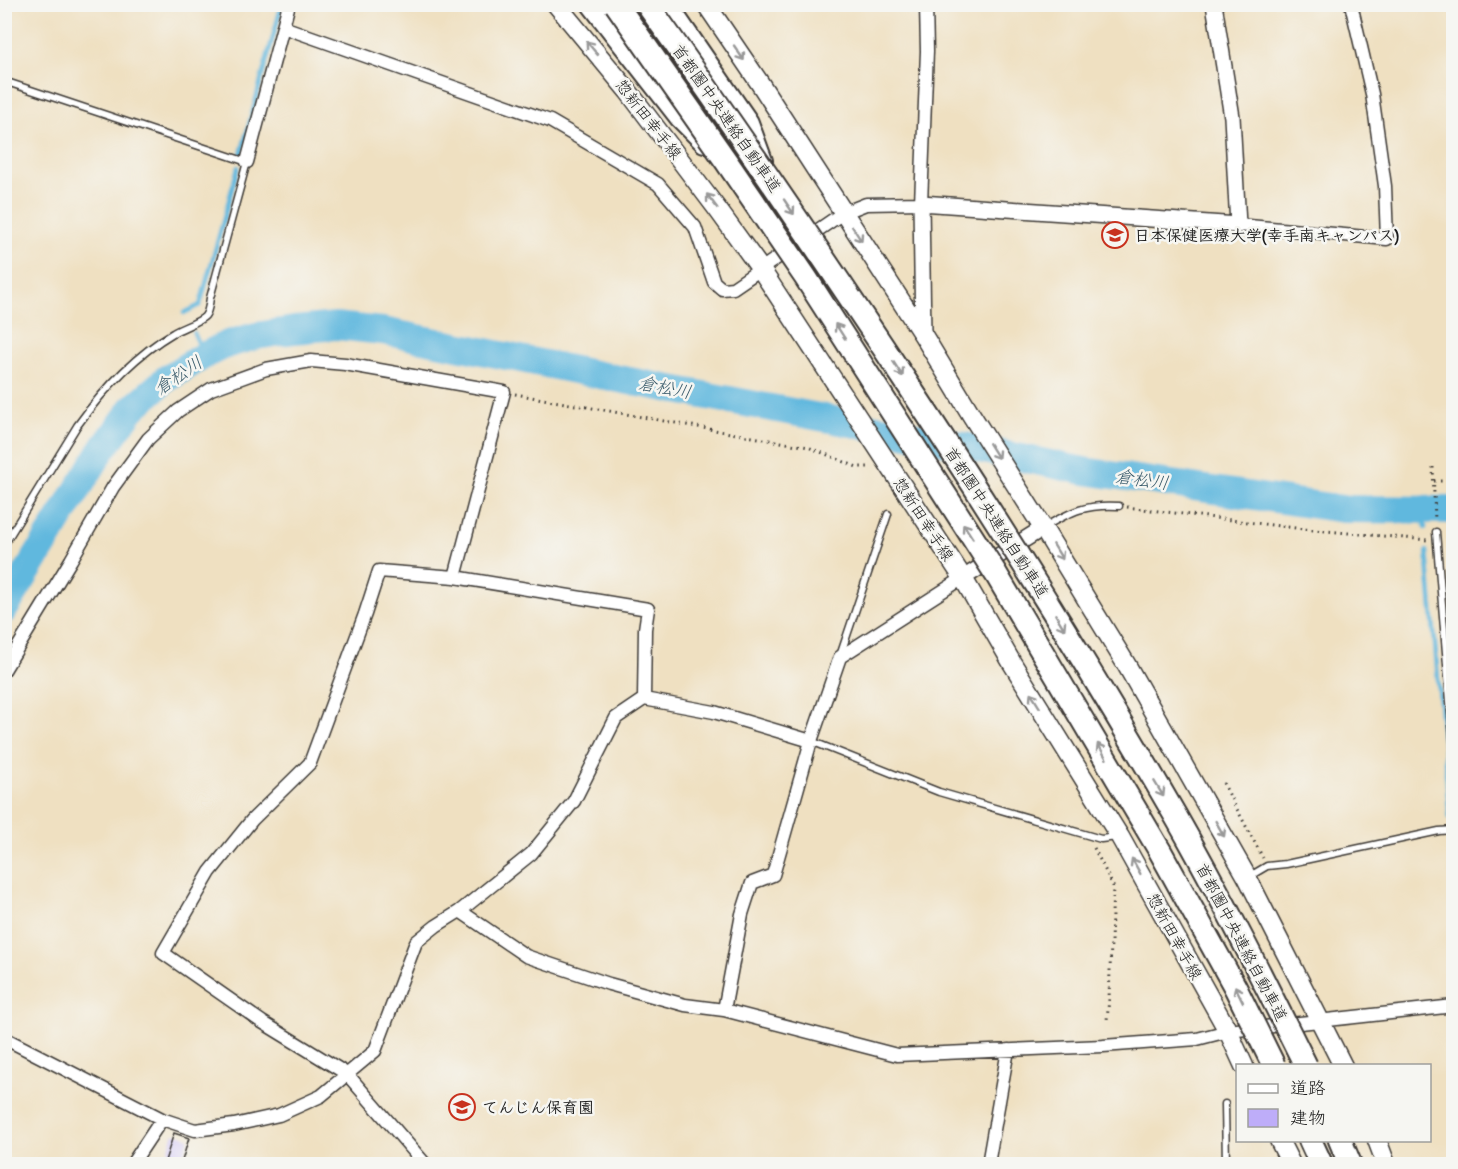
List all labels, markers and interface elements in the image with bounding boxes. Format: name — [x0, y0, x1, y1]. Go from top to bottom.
one-way arrow — [586, 40, 599, 56]
street label: 首都圏中央連絡自動車道 — [668, 40, 786, 196]
one-way arrow — [734, 44, 746, 61]
street label: 惣新田幸手線 — [612, 75, 686, 163]
one-way arrow — [706, 194, 718, 210]
one-way arrow — [783, 199, 795, 215]
school or university icon: 日本保健医療大学(幸手南キャンパス) — [1100, 220, 1130, 250]
one-way arrow — [851, 225, 863, 242]
place label: 日本保健医療大学(幸手南キャンパス) — [1134, 225, 1399, 246]
one-way arrow — [834, 323, 846, 340]
water label: 倉松川 — [149, 350, 207, 400]
one-way arrow — [892, 360, 904, 377]
water label: 倉松川 — [636, 371, 694, 403]
one-way arrow — [988, 442, 1000, 459]
street label: 首都圏中央連絡自動車道 — [941, 443, 1053, 601]
water label: 倉松川 — [1114, 464, 1170, 494]
street label: 惣新田幸手線 — [889, 473, 959, 565]
one-way arrow — [962, 523, 974, 540]
one-way arrow — [1052, 543, 1064, 560]
one-way arrow — [1054, 613, 1066, 630]
one-way arrow — [1028, 692, 1040, 709]
one-way arrow — [1096, 743, 1108, 760]
one-way arrow — [1154, 780, 1166, 797]
one-way arrow — [1214, 820, 1226, 837]
one-way arrow — [1130, 858, 1142, 875]
street label: 首都圏中央連絡自動車道 — [1192, 860, 1292, 1024]
street label: 惣新田幸手線 — [1143, 889, 1207, 983]
one-way arrow — [1233, 986, 1244, 1004]
legend — [1236, 1064, 1431, 1142]
text: 道路 — [1290, 1076, 1326, 1099]
school or university icon: てんじん保育園 — [447, 1092, 477, 1122]
place label: てんじん保育園 — [482, 1097, 594, 1117]
text: 建物 — [1290, 1106, 1326, 1129]

